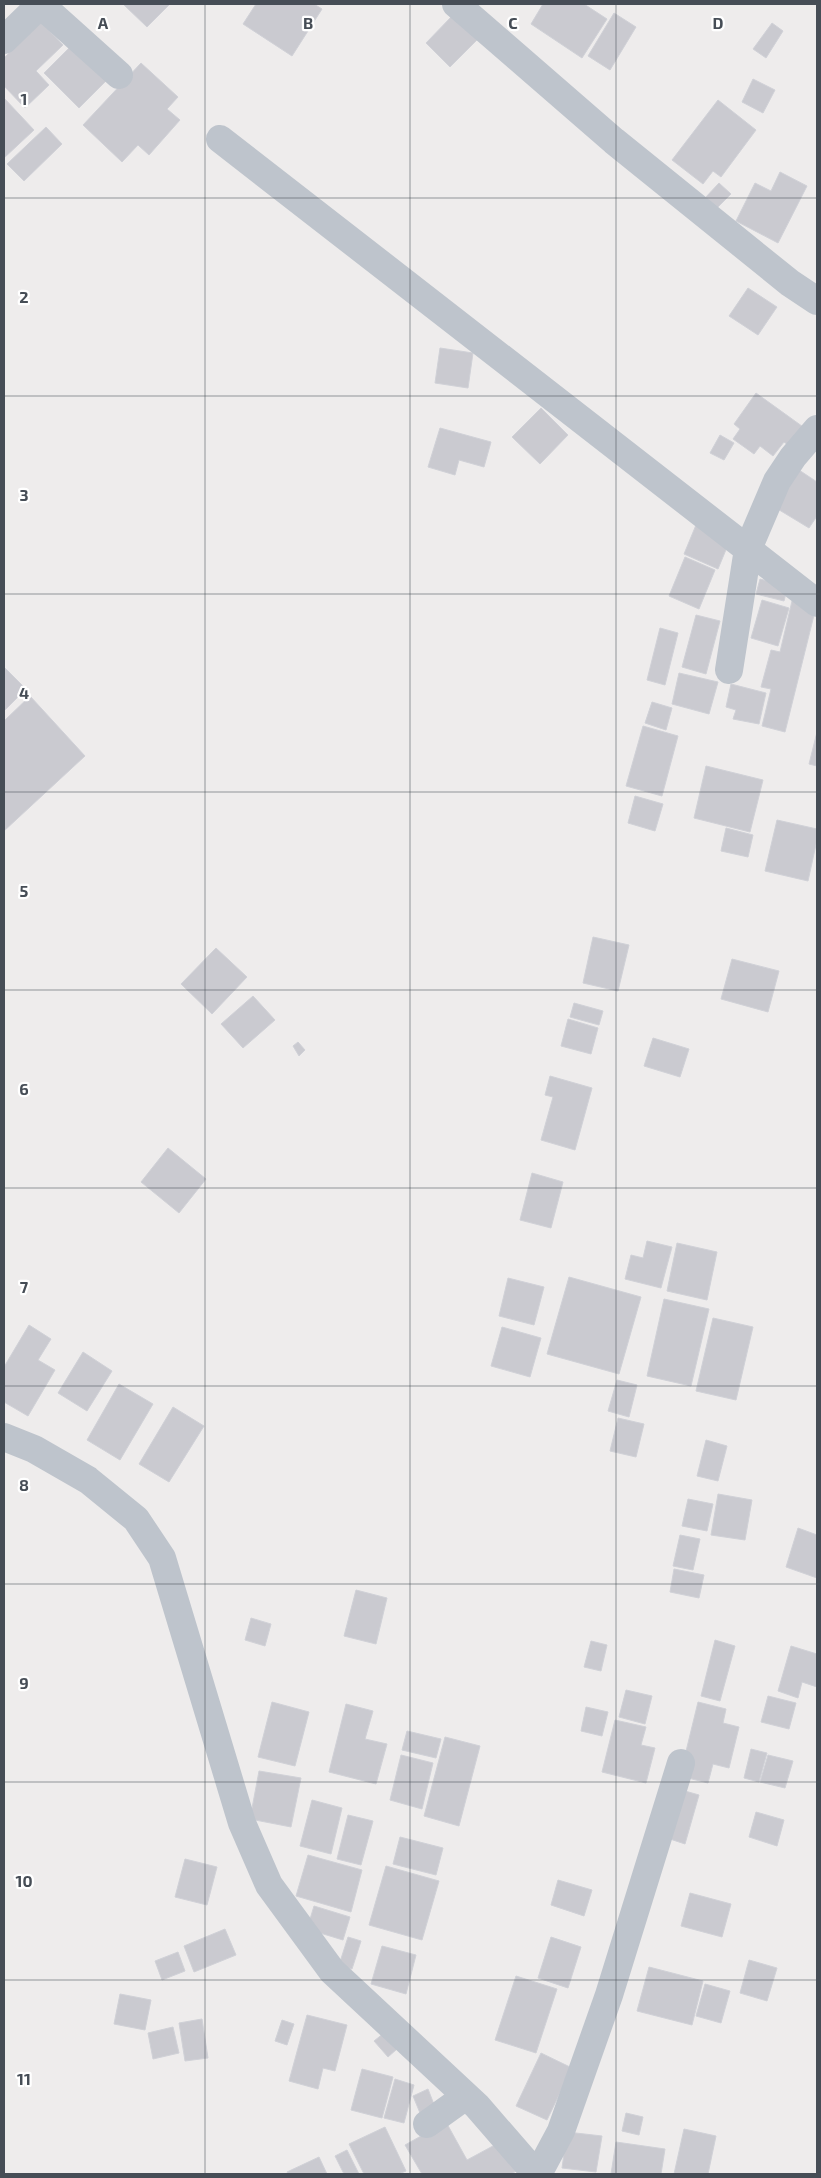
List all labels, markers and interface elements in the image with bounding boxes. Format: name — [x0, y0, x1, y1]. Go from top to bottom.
text: A — [98, 13, 109, 32]
text: B — [303, 13, 313, 32]
text: C — [508, 13, 518, 32]
text: D — [713, 13, 724, 32]
text: 1 — [21, 89, 27, 108]
text: 2 — [19, 287, 29, 306]
text: 3 — [19, 485, 29, 504]
text: 4 — [19, 683, 29, 702]
text: 5 — [20, 881, 29, 900]
text: 6 — [19, 1079, 29, 1098]
text: 7 — [20, 1277, 29, 1296]
text: 8 — [19, 1475, 29, 1494]
text: 9 — [19, 1673, 29, 1692]
text: 10 — [15, 1871, 33, 1890]
text: 11 — [17, 2069, 31, 2088]

